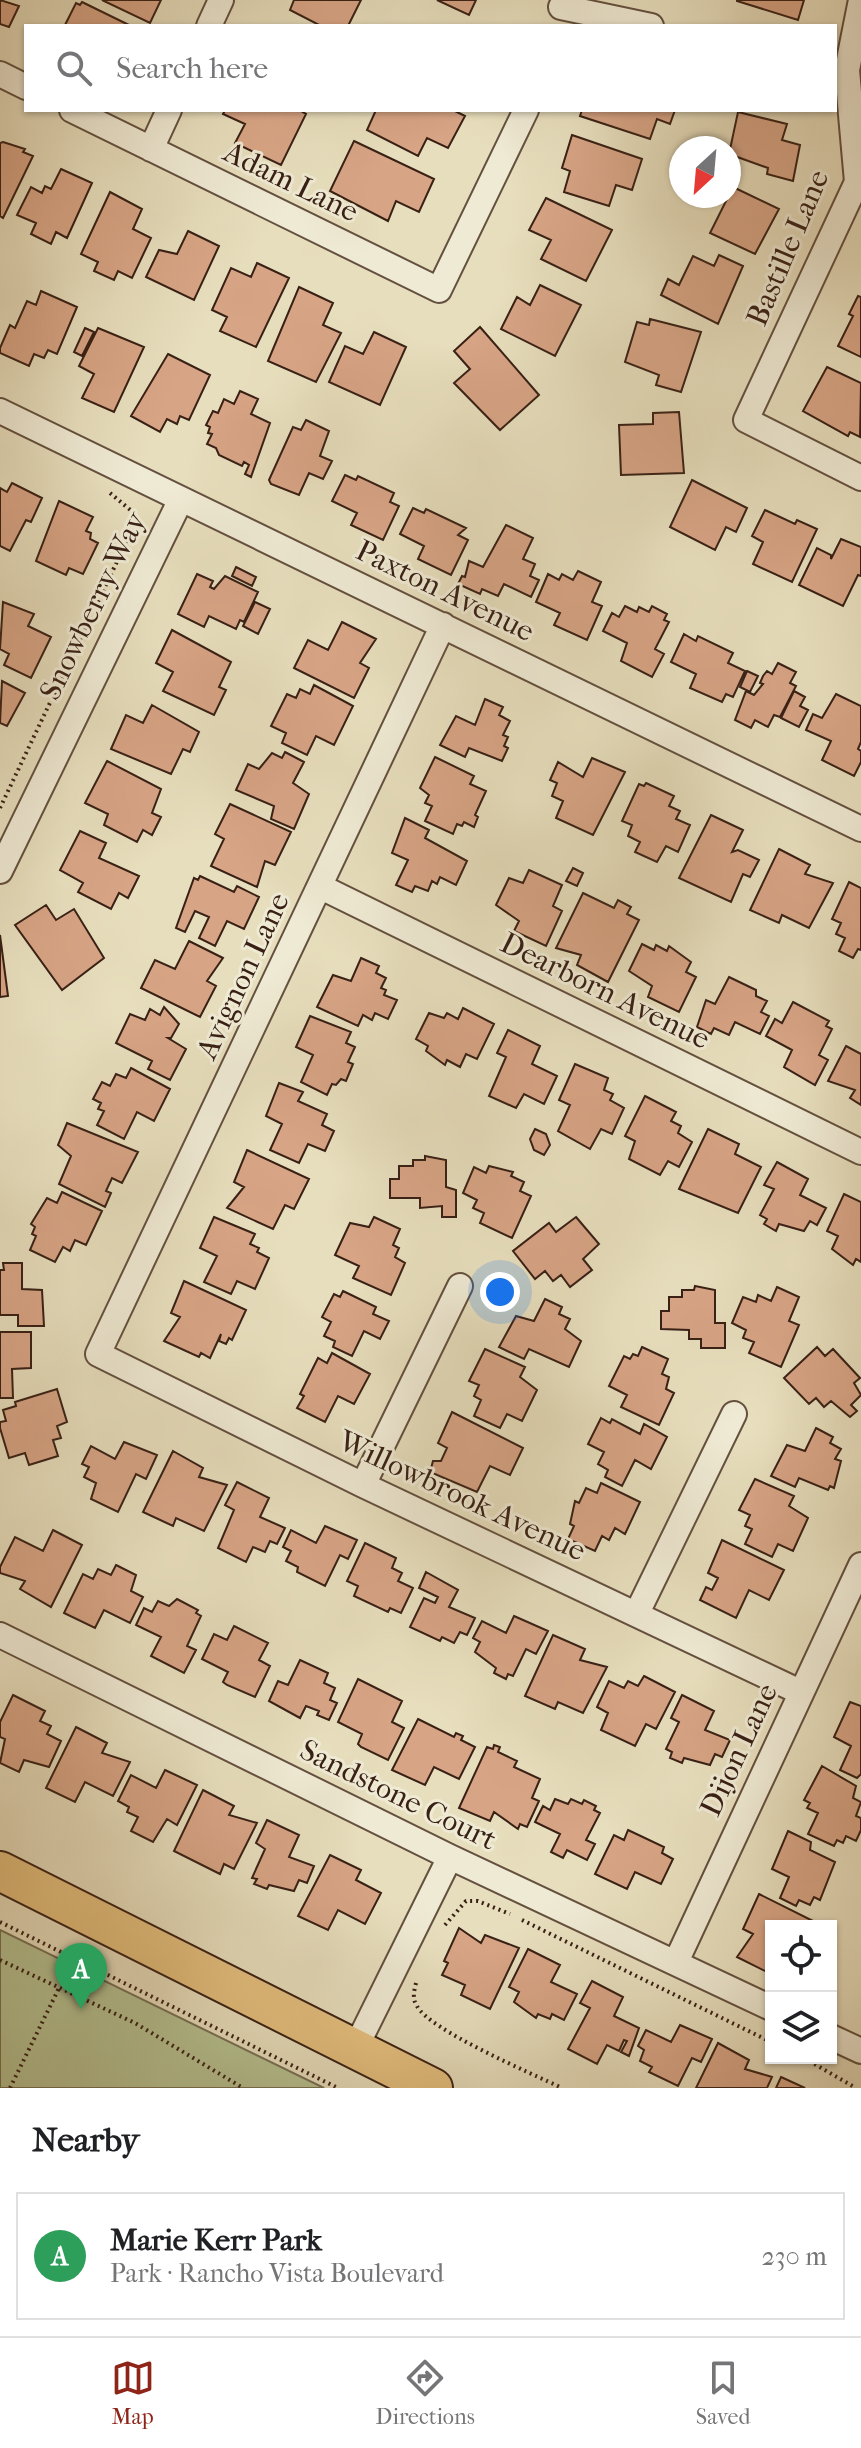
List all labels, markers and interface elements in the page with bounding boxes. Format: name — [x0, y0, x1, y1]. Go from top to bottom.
search box — [24, 24, 837, 112]
icon: search — [52, 46, 96, 90]
text: Search here — [116, 51, 268, 86]
street label: Adam Lane — [217, 134, 364, 230]
north arrow — [669, 136, 741, 208]
street label: Bastille Lane — [739, 165, 837, 331]
street label: Snowberry Way — [32, 505, 154, 706]
street label: Paxton Avenue — [350, 533, 540, 649]
street label: Avignon Lane — [189, 887, 297, 1065]
street label: Dearborn Avenue — [495, 925, 715, 1057]
your location — [480, 1272, 520, 1312]
street label: Willowbrook Avenue — [332, 1423, 591, 1569]
street label: Dijon Lane — [693, 1678, 785, 1822]
street label: Sandstone Court — [294, 1732, 502, 1858]
map controls — [765, 1920, 837, 2064]
button: locate — [765, 1920, 837, 1992]
pin: A — [55, 1943, 107, 2009]
button: layers — [765, 1992, 837, 2064]
text: Nearby — [32, 2120, 139, 2160]
text: Marie Kerr Park — [110, 2223, 322, 2258]
text: A — [52, 2241, 68, 2272]
text: 230 m — [761, 2241, 827, 2272]
text: Park · Rancho Vista Boulevard — [110, 2258, 444, 2289]
tab: Map — [111, 2356, 155, 2430]
tab: Directions — [376, 2356, 475, 2430]
tab: Saved — [696, 2356, 750, 2430]

